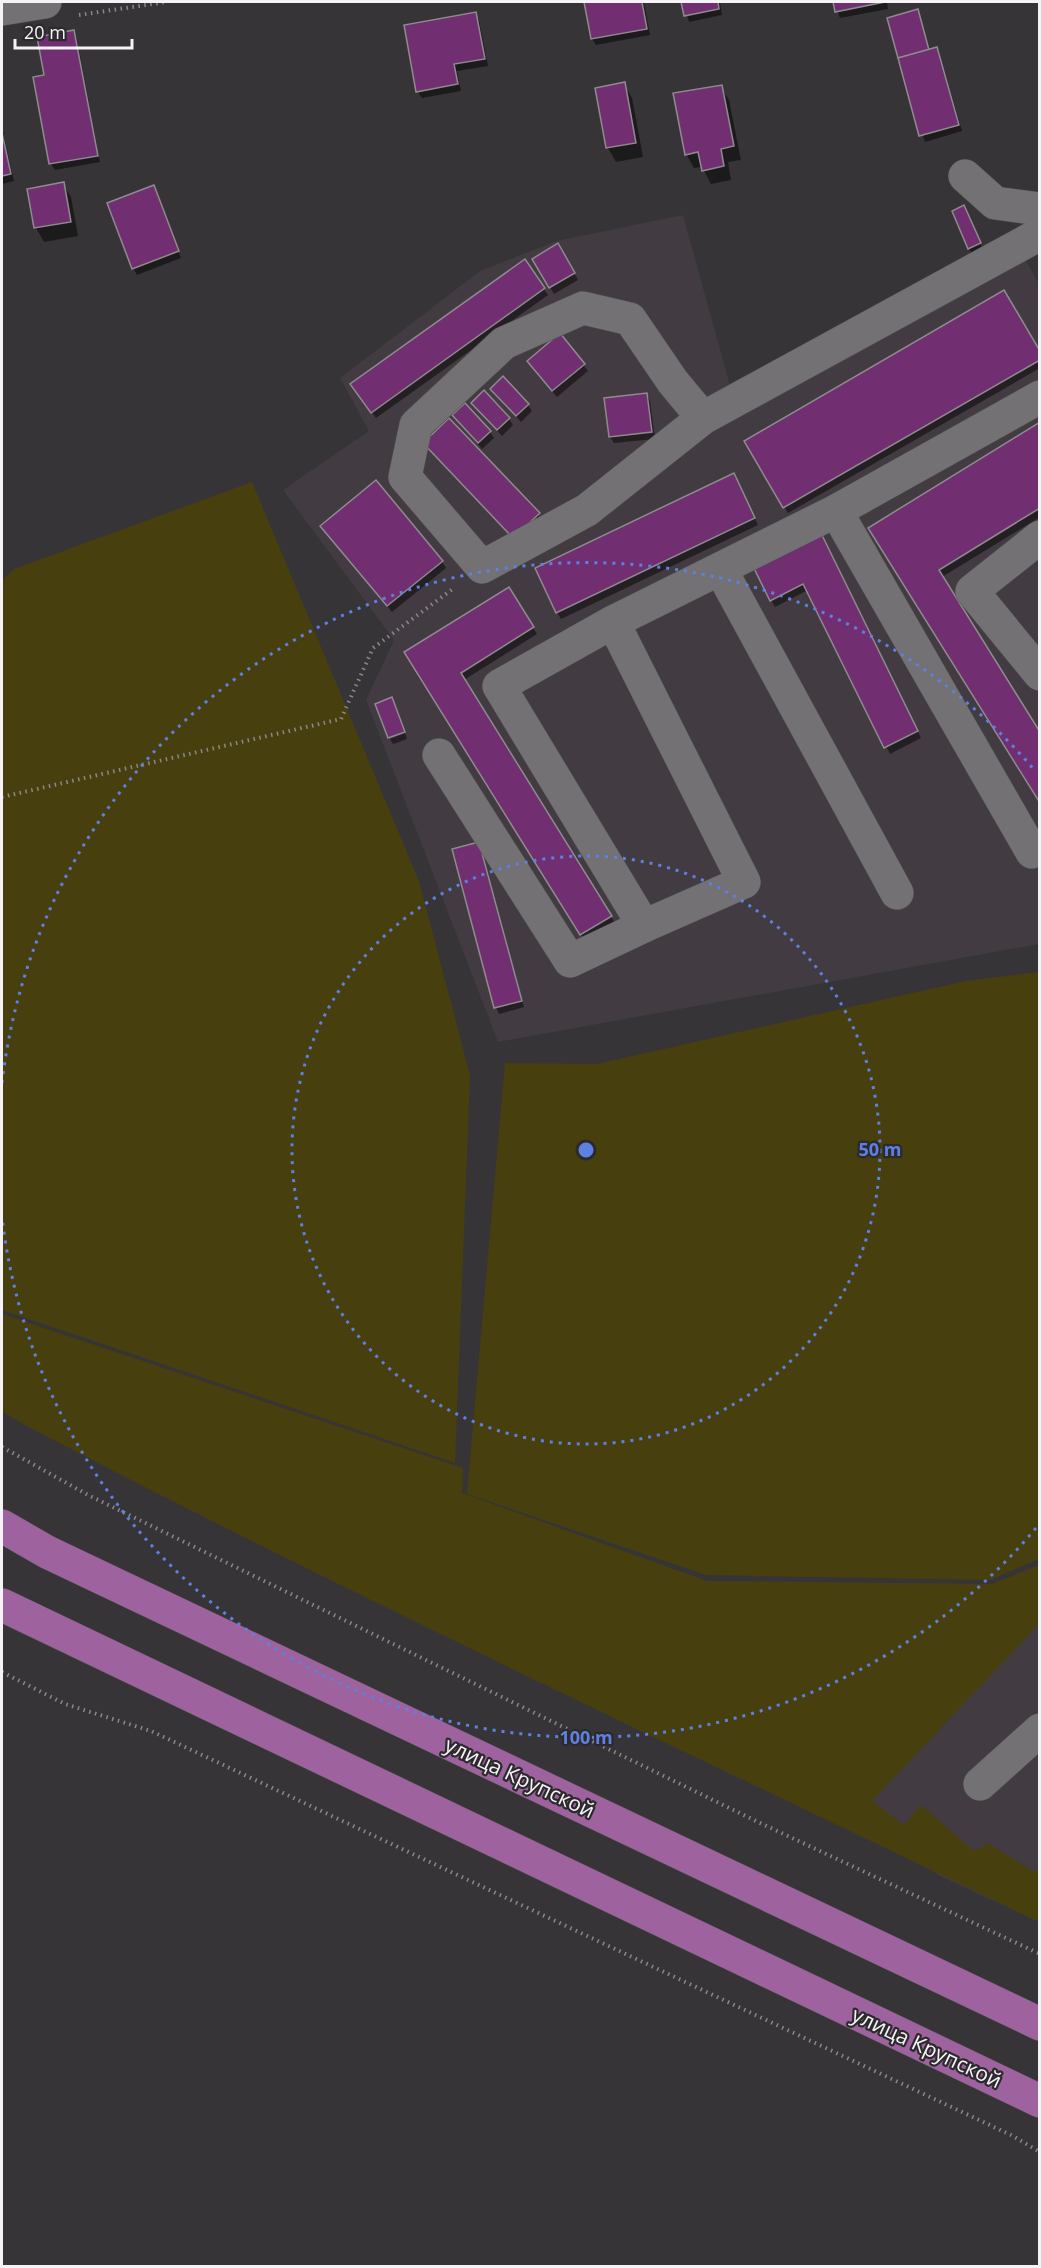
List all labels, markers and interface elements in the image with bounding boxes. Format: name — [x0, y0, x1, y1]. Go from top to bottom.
scale bar — [15, 12, 132, 50]
text: 20 m — [24, 20, 66, 44]
text: 50 m — [859, 1137, 901, 1161]
centre of rings — [576, 1140, 596, 1160]
text: 100 m — [559, 1725, 613, 1749]
street label: улица Крупской — [441, 1730, 599, 1824]
street label: улица Крупской — [848, 2000, 1006, 2094]

